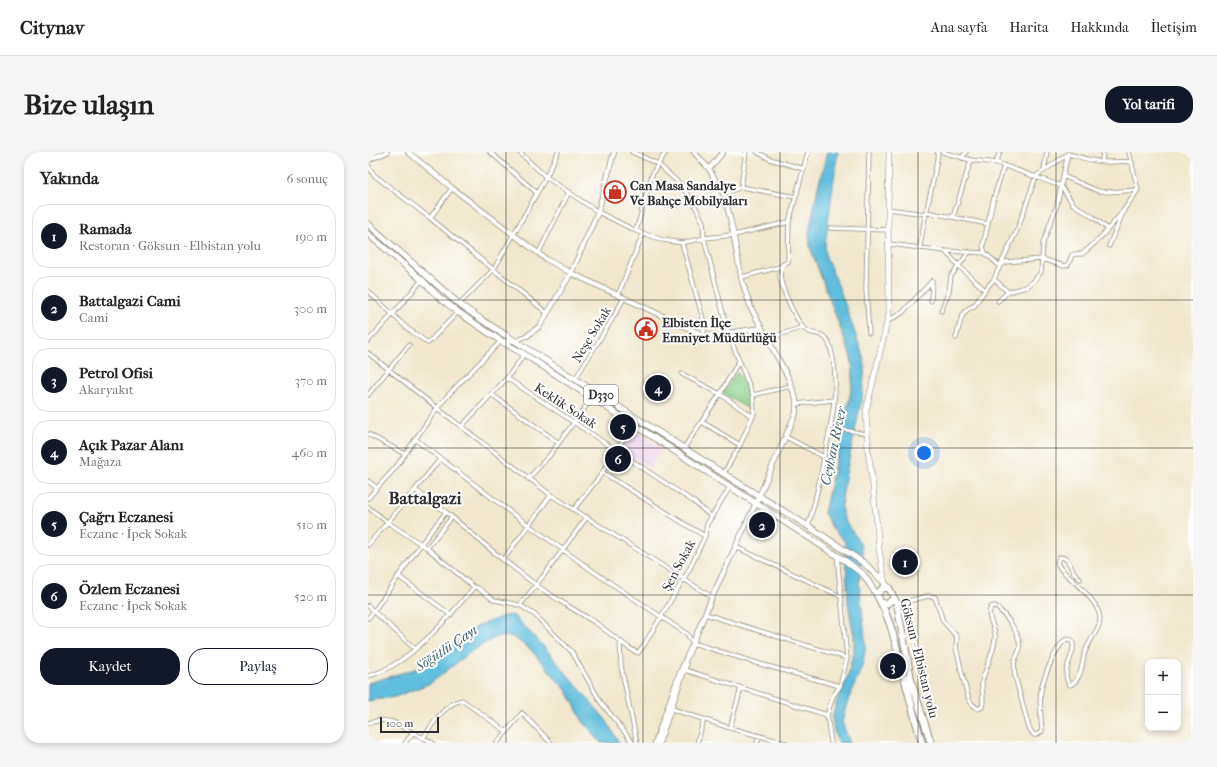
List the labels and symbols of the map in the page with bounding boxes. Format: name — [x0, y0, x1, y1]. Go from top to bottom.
place label: Can Masa Sandalye Ve Bahçe Mobilyaları — [629, 178, 748, 209]
shop icon: Can Masa Sandalye Ve Bahçe Mobilyaları — [602, 179, 628, 205]
street label: Neşe Sokak — [569, 303, 615, 365]
place label: Elbisten İlçe Emniyet Müdürlüğü — [662, 315, 777, 346]
public building icon: Elbisten İlçe Emniyet Müdürlüğü — [633, 316, 659, 342]
pin: 4 — [645, 373, 671, 403]
street label: Keklik Sokak — [532, 380, 600, 431]
road number: D330 — [584, 385, 618, 405]
water label: Ceyhan River — [817, 404, 850, 487]
pin: 5 — [610, 412, 636, 442]
your location — [914, 443, 934, 463]
pin: 6 — [605, 444, 631, 474]
district label: Battalgazi — [388, 488, 462, 509]
pin: 2 — [749, 510, 775, 540]
street label: Şen Sokak — [659, 537, 698, 594]
pin: 1 — [892, 547, 918, 577]
street label: Göksun - Elbistan yolu — [897, 597, 942, 720]
water label: Söğütlü Çayı — [411, 622, 480, 676]
pin: 3 — [880, 651, 906, 681]
scale bar — [380, 715, 439, 734]

